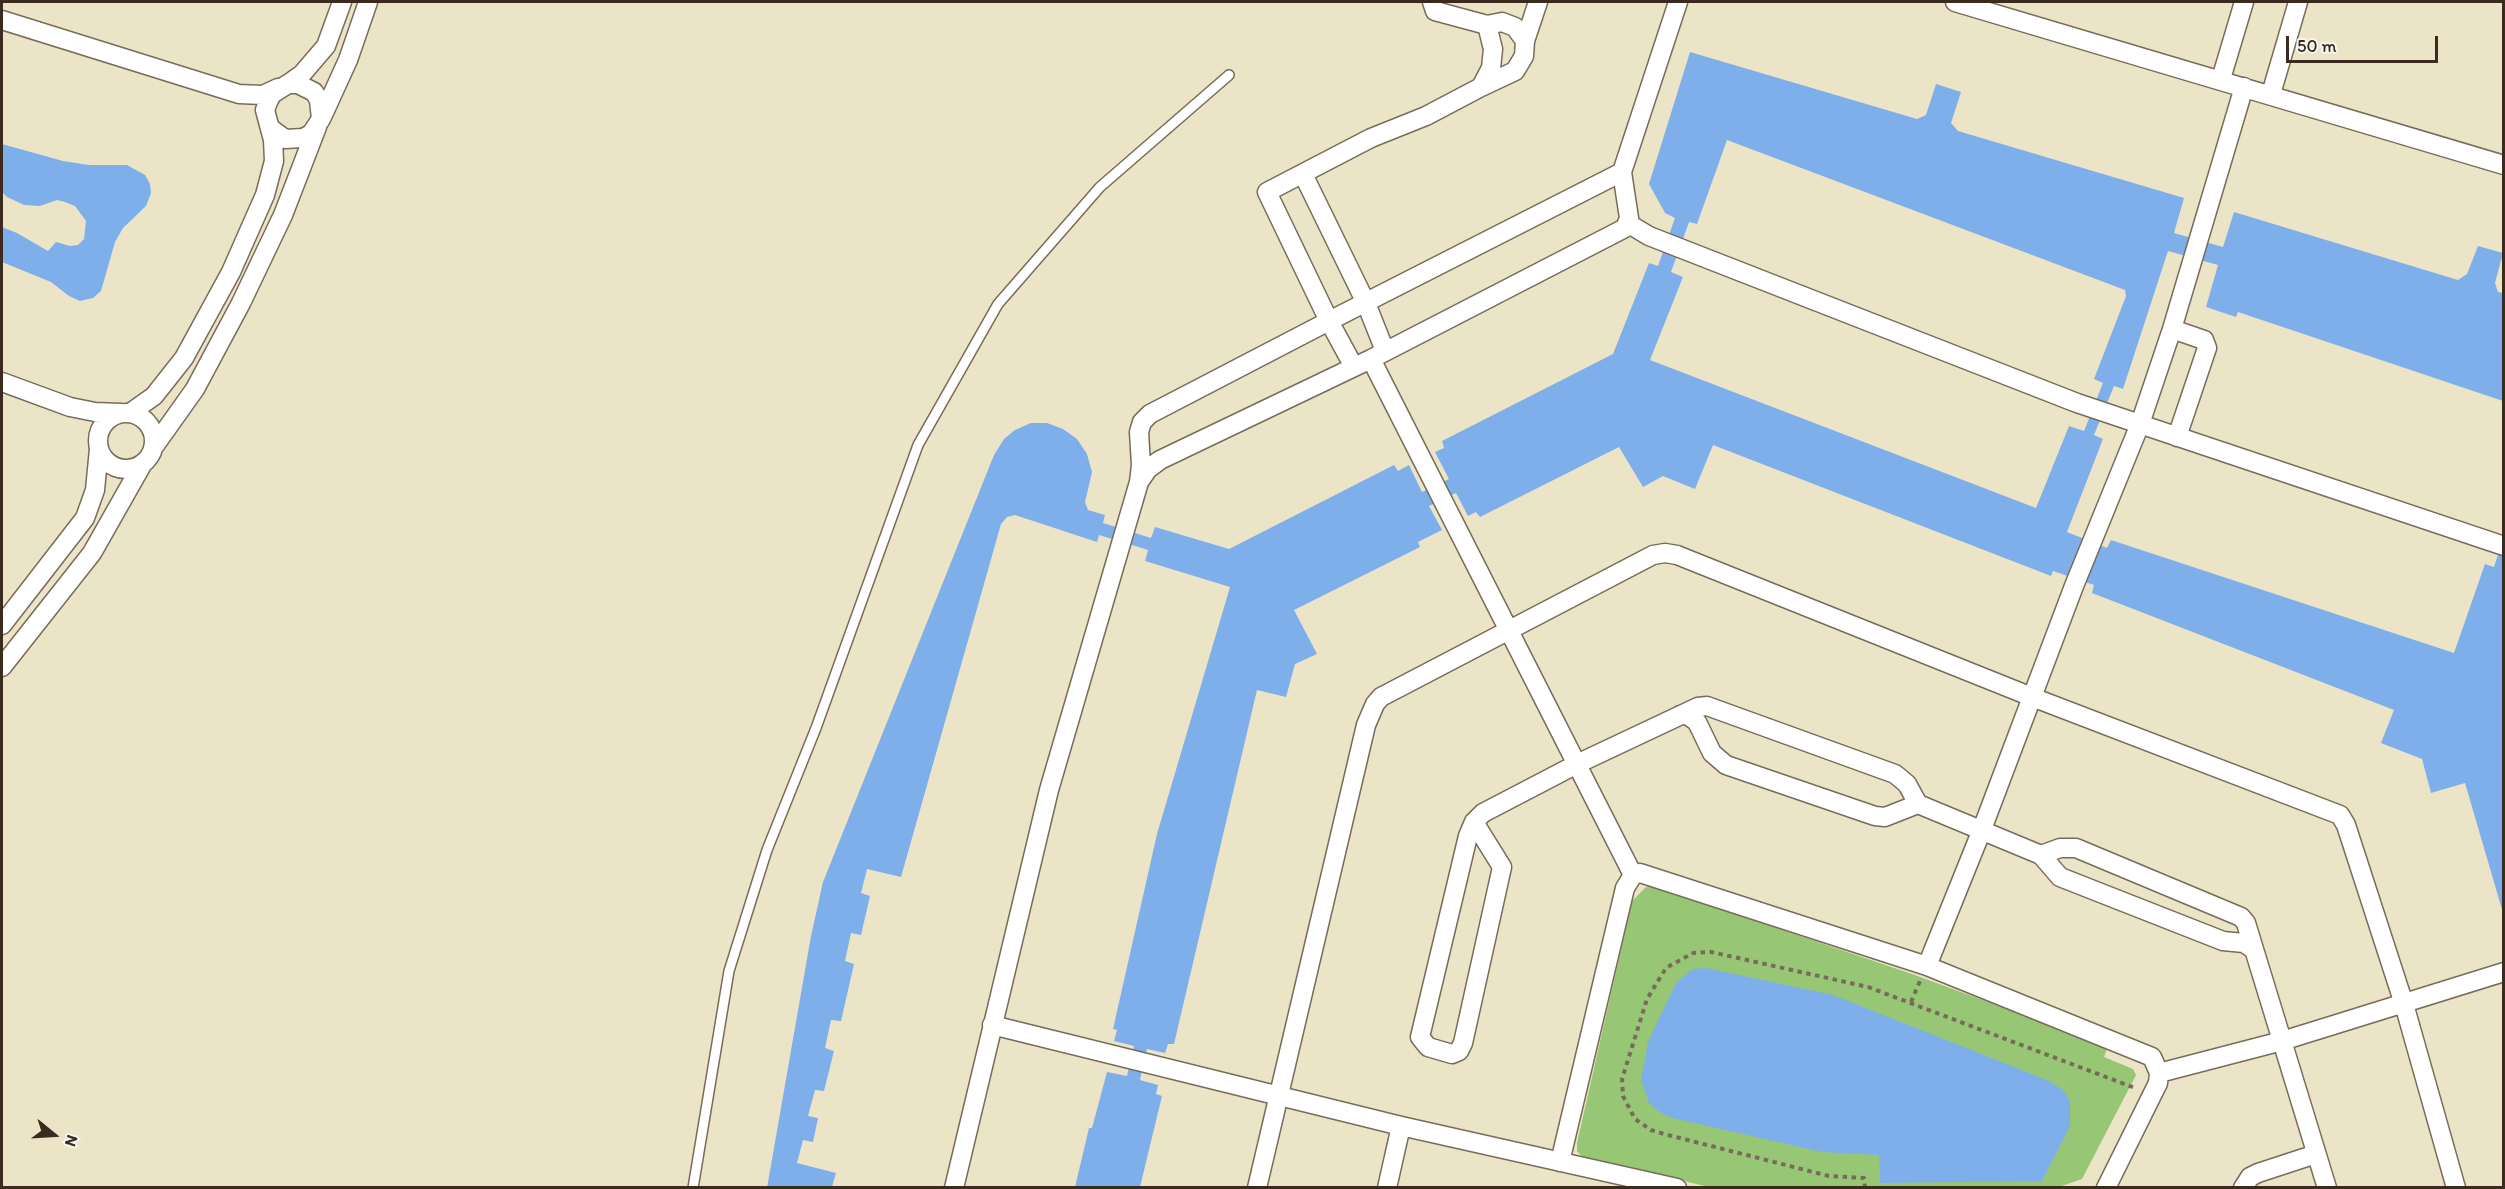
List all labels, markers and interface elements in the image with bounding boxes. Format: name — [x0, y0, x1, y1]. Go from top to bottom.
scale bar — [2289, 24, 2440, 62]
text: 50 m — [2297, 35, 2337, 57]
north arrow — [24, 1105, 84, 1165]
text: N — [61, 1133, 82, 1149]

